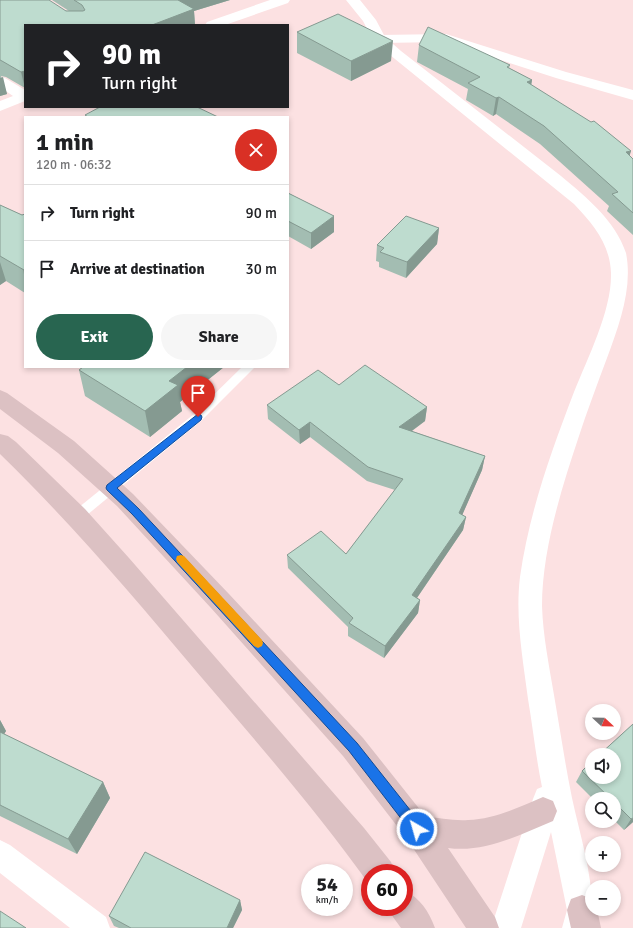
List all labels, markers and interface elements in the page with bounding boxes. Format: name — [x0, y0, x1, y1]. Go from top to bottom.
text: 90 m — [102, 38, 161, 72]
icon: right — [36, 40, 88, 92]
text: Turn right — [102, 72, 177, 94]
text: 1 min — [36, 127, 94, 157]
button: close — [235, 129, 277, 171]
text: 120 m · 06:32 — [36, 157, 112, 173]
icon: right — [36, 202, 58, 224]
text: Turn right — [70, 204, 135, 222]
text: 90 m — [246, 204, 277, 222]
icon: arrive — [36, 258, 58, 280]
text: Arrive at destination — [70, 260, 205, 278]
text: 30 m — [246, 260, 277, 278]
button: Exit — [36, 314, 153, 360]
button: Share — [161, 314, 277, 360]
pin — [181, 376, 215, 417]
icon: arrive — [187, 382, 209, 404]
north arrow — [585, 704, 621, 740]
map controls — [585, 704, 621, 916]
button: sound — [585, 748, 621, 784]
button: search — [585, 792, 621, 828]
position arrow — [396, 808, 438, 850]
button: + — [585, 836, 621, 872]
speed limit sign: 60 — [361, 864, 413, 916]
text: 54 — [316, 872, 338, 897]
button: − — [585, 880, 621, 916]
text: km/h — [316, 894, 338, 906]

